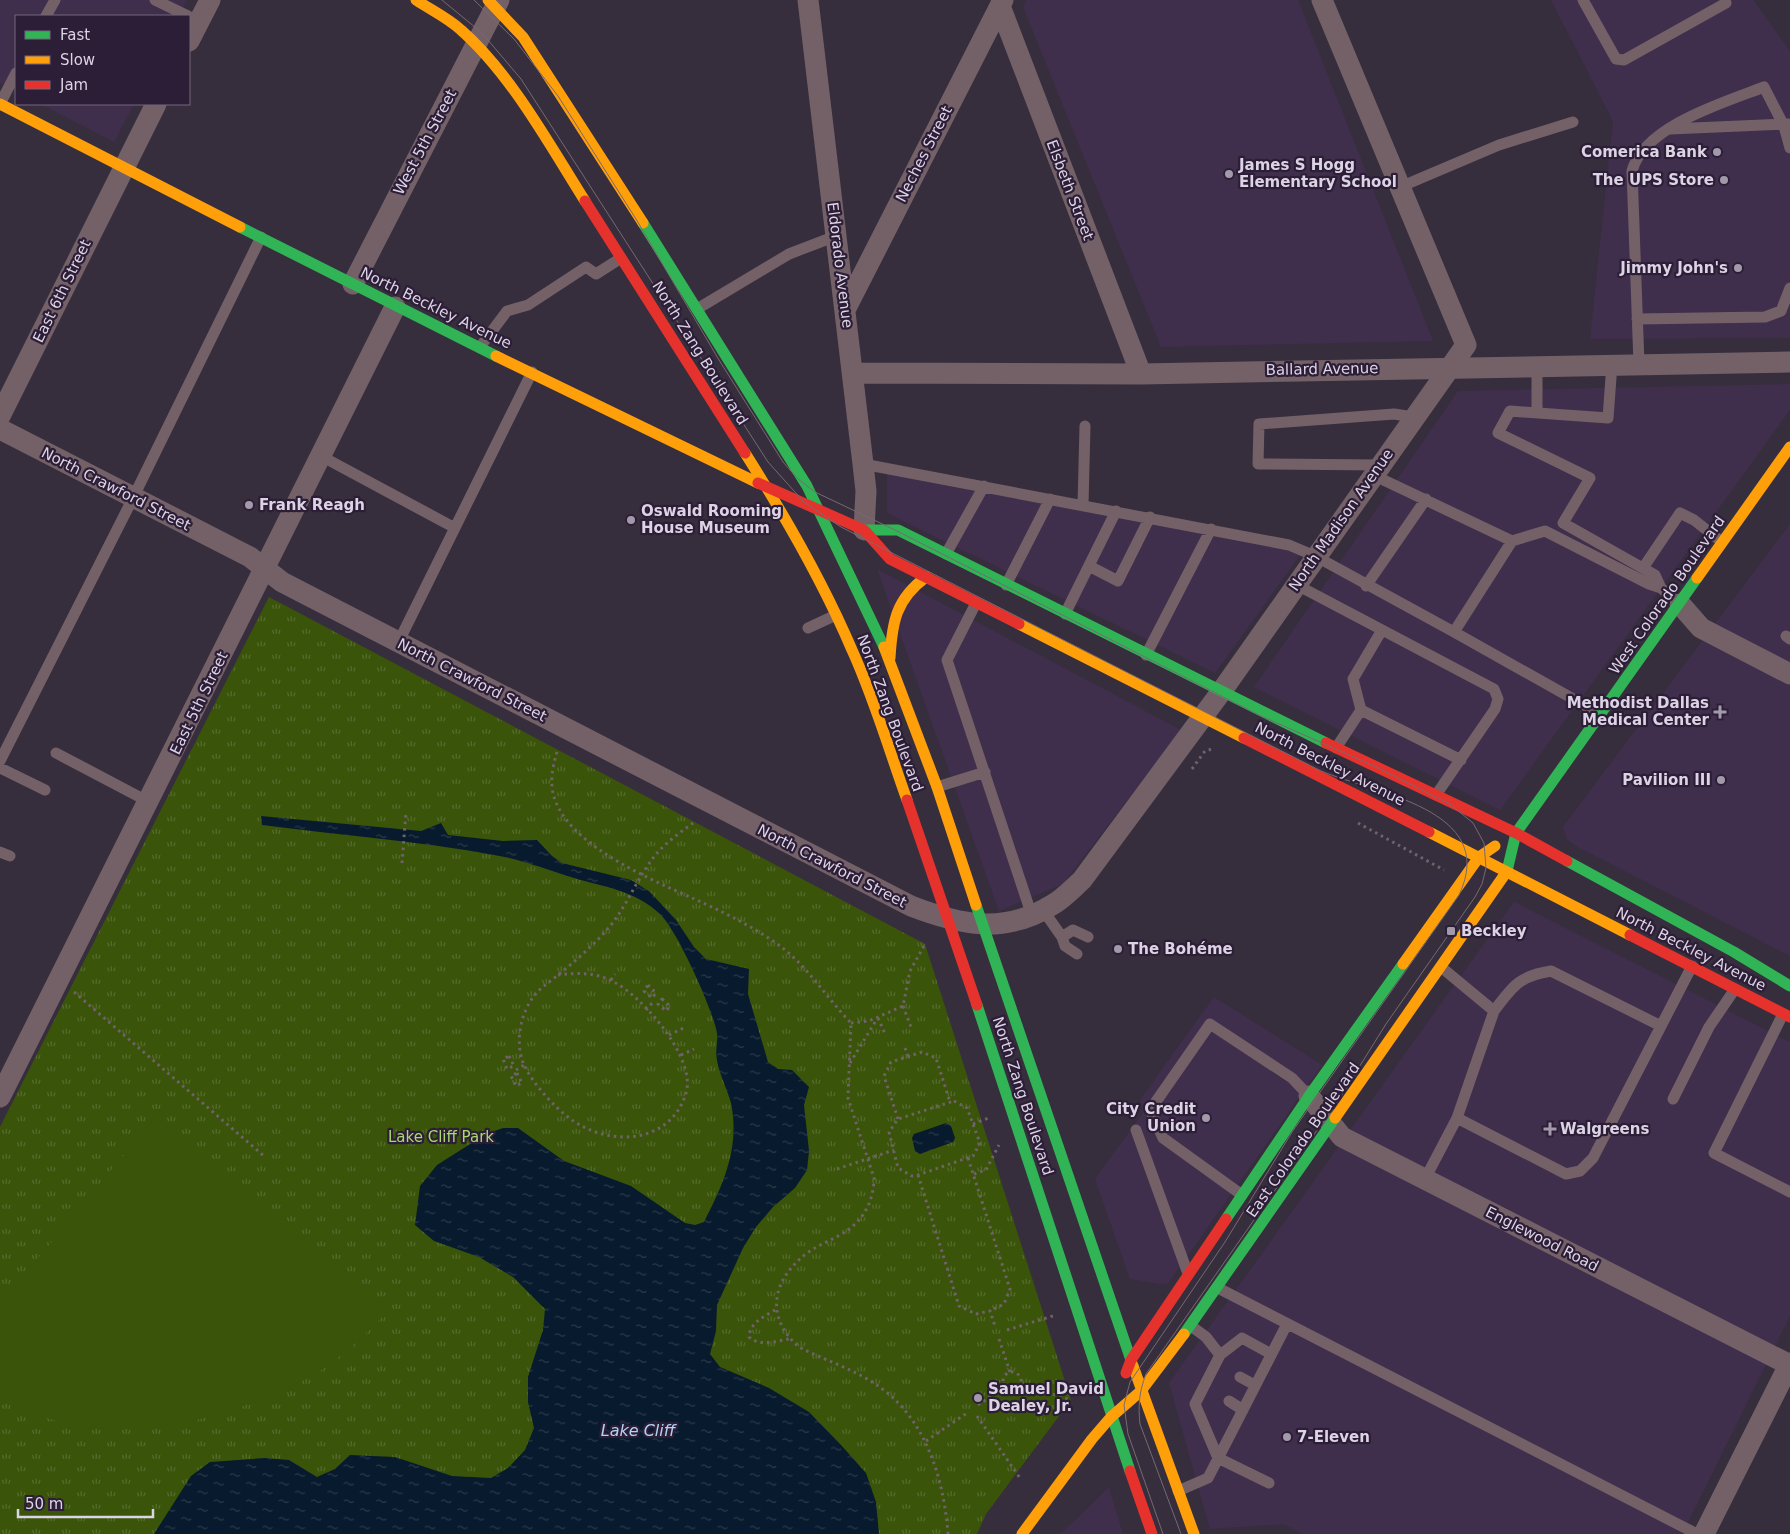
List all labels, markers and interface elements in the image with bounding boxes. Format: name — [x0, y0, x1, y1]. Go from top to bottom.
legend — [15, 15, 190, 105]
text: Fast — [60, 26, 90, 44]
text: Slow — [60, 51, 95, 69]
text: Jam — [59, 76, 88, 94]
street label: West 5th Street — [390, 86, 460, 198]
street label: Neches Street — [892, 103, 956, 205]
street label: Elsbeth Street — [1043, 137, 1097, 243]
place label: Comerica Bank — [1581, 143, 1708, 161]
marker: Comerica Bank — [1711, 146, 1723, 158]
place label: James S Hogg Elementary School — [1238, 156, 1397, 191]
marker: James S Hogg Elementary School — [1223, 168, 1235, 180]
place label: The UPS Store — [1593, 171, 1714, 189]
marker: The UPS Store — [1718, 174, 1730, 186]
street label: Eldorado Avenue — [823, 201, 857, 329]
street label: East 6th Street — [29, 236, 95, 345]
place label: Jimmy John's — [1619, 259, 1728, 277]
marker: Jimmy John's — [1732, 262, 1744, 274]
street label: North Beckley Avenue — [357, 264, 515, 352]
street label: North Zang Boulevard — [648, 278, 752, 428]
street label: Ballard Avenue — [1265, 359, 1379, 379]
street label: North Crawford Street — [38, 444, 194, 535]
street label: North Madison Avenue — [1285, 445, 1397, 595]
place label: Frank Reagh — [259, 496, 365, 514]
marker: Frank Reagh — [243, 499, 255, 511]
place label: Oswald Rooming House Museum — [641, 502, 782, 537]
street label: West Colorado Boulevard — [1605, 512, 1729, 678]
marker: Oswald Rooming House Museum — [625, 514, 637, 526]
street label: North Zang Boulevard — [853, 632, 927, 794]
street label: North Crawford Street — [394, 635, 550, 726]
street label: East 5th Street — [166, 648, 232, 757]
place label: Methodist Dallas Medical Center — [1567, 694, 1710, 729]
marker: Methodist Dallas Medical Center — [1713, 705, 1727, 719]
street label: North Beckley Avenue — [1252, 718, 1408, 810]
place label: Pavilion III — [1622, 771, 1711, 789]
marker: Pavilion III — [1715, 774, 1727, 786]
street label: North Crawford Street — [754, 821, 910, 912]
street label: North Beckley Avenue — [1613, 903, 1769, 995]
place label: Beckley — [1461, 922, 1527, 940]
marker: Beckley — [1445, 925, 1457, 937]
place label: The Bohéme — [1128, 940, 1233, 958]
marker: The Bohéme — [1112, 943, 1124, 955]
street label: North Zang Boulevard — [989, 1014, 1057, 1178]
street label: East Colorado Boulevard — [1243, 1059, 1363, 1221]
place label: City Credit Union — [1106, 1100, 1196, 1135]
marker: City Credit Union — [1200, 1112, 1212, 1124]
place label: Walgreens — [1560, 1120, 1649, 1138]
marker: Walgreens — [1544, 1123, 1556, 1135]
park label: Lake Cliff Park — [388, 1128, 494, 1146]
street label: Englewood Road — [1482, 1203, 1602, 1275]
place label: Samuel David Dealey, Jr. — [988, 1380, 1104, 1415]
marker: Samuel David Dealey, Jr. — [972, 1392, 984, 1404]
water label: Lake Cliff — [601, 1421, 678, 1440]
place label: 7-Eleven — [1297, 1428, 1370, 1446]
marker: 7-Eleven — [1281, 1431, 1293, 1443]
scale bar — [18, 1486, 152, 1518]
text: 50 m — [25, 1495, 63, 1513]

